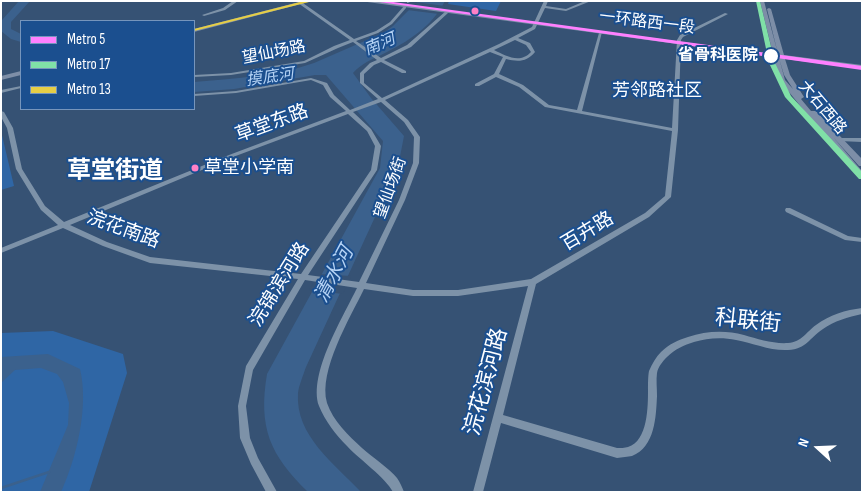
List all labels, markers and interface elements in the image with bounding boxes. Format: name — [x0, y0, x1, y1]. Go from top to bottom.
unlabelled marker — [470, 6, 480, 16]
street label: 一环路西一段 — [598, 8, 696, 38]
legend — [20, 20, 195, 110]
text: Metro 5 — [67, 30, 105, 49]
water label: 南河 — [362, 30, 398, 60]
street label: 望仙场路 — [241, 37, 307, 69]
place label: 省骨科医院 — [678, 46, 758, 66]
marker: 省骨科医院 — [762, 47, 780, 65]
text: Metro 17 — [67, 55, 110, 74]
water label: 摸底河 — [245, 65, 295, 91]
street label: 大石西路 — [794, 77, 850, 139]
text: Metro 13 — [67, 80, 111, 99]
district label: 芳邻路社区 — [612, 80, 702, 102]
street label: 草堂东路 — [232, 100, 312, 148]
street label: 望仙场街 — [371, 155, 411, 221]
place label: 草堂小学南 — [204, 157, 294, 179]
district label: 草堂街道 — [67, 158, 163, 186]
marker: 草堂小学南 — [190, 163, 200, 173]
street label: 浣花南路 — [83, 206, 163, 254]
street label: 百卉路 — [558, 208, 618, 256]
street label: 浣锦滨河路 — [245, 239, 315, 331]
water label: 清水河 — [310, 243, 360, 307]
street label: 科联街 — [714, 305, 782, 339]
street label: 浣花滨河路 — [460, 325, 514, 439]
north arrow — [793, 423, 843, 473]
text: N — [794, 436, 813, 449]

